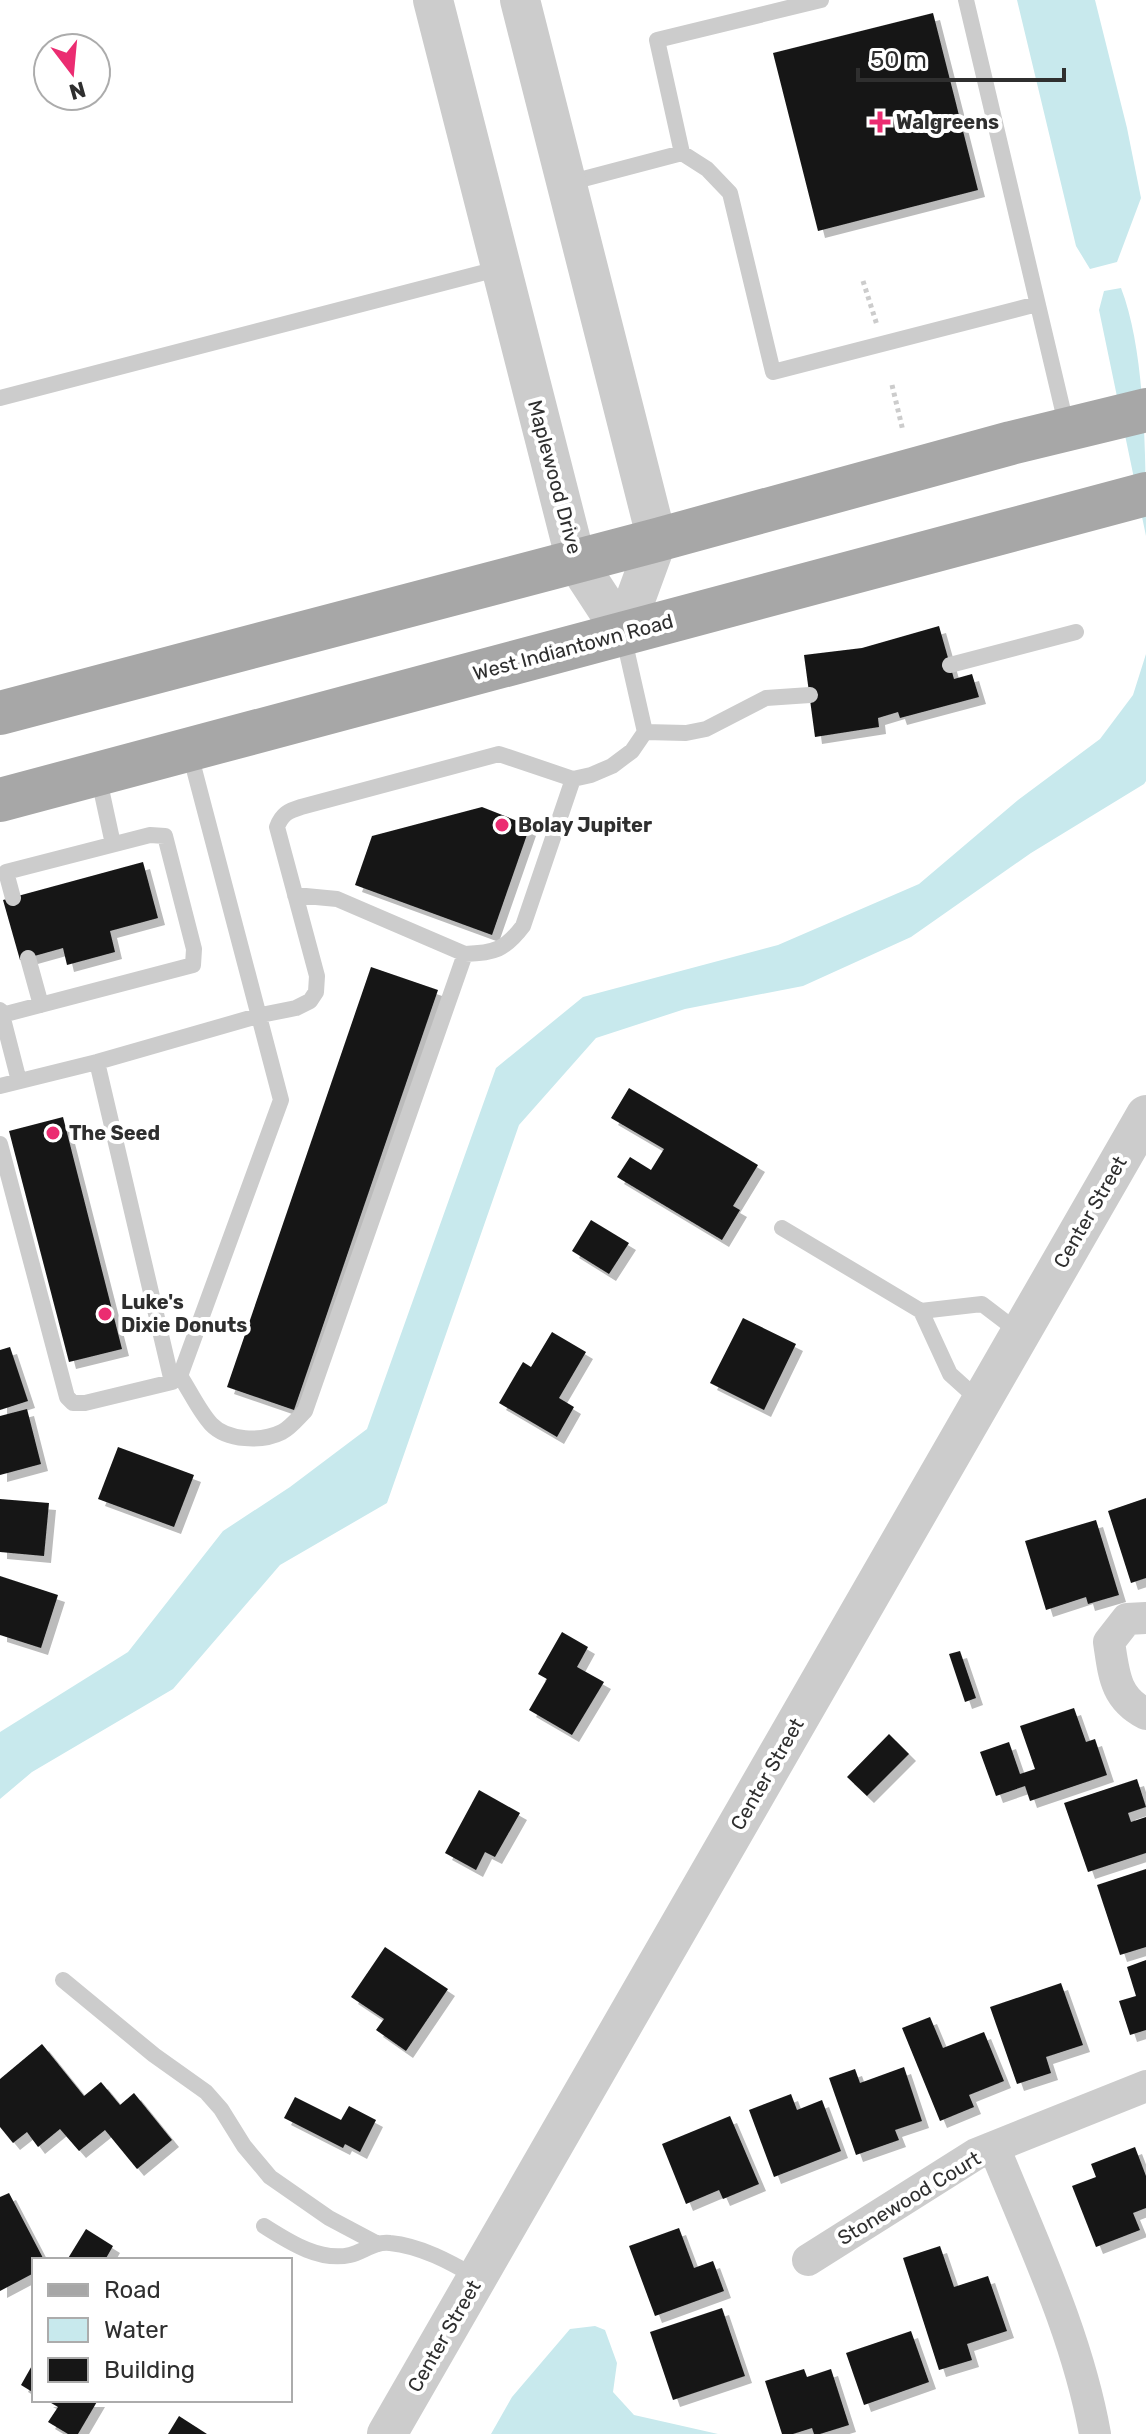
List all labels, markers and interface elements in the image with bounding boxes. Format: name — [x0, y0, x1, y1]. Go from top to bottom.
north arrow — [32, 32, 112, 112]
scale bar — [858, 32, 1064, 82]
text: 50 m — [870, 46, 927, 74]
text: N — [66, 76, 89, 106]
place label: Walgreens — [896, 110, 999, 134]
marker: Walgreens — [871, 113, 889, 131]
street label: Maplewood Drive — [523, 397, 587, 557]
street label: West Indiantown Road — [470, 609, 676, 685]
place label: Bolay Jupiter — [518, 813, 652, 837]
marker: Bolay Jupiter — [493, 816, 511, 834]
place label: The Seed — [69, 1121, 160, 1145]
marker: The Seed — [44, 1124, 62, 1142]
street label: Center Street — [1048, 1152, 1132, 1272]
place label: Luke's Dixie Donuts — [121, 1290, 247, 1337]
marker: Luke's Dixie Donuts — [96, 1305, 114, 1323]
street label: Center Street — [725, 1714, 809, 1834]
street label: Stonewood Court — [833, 2146, 985, 2250]
legend — [32, 2258, 292, 2402]
text: Road — [104, 2276, 161, 2304]
street label: Center Street — [402, 2276, 486, 2396]
text: Water — [104, 2316, 168, 2344]
text: Building — [104, 2356, 195, 2384]

